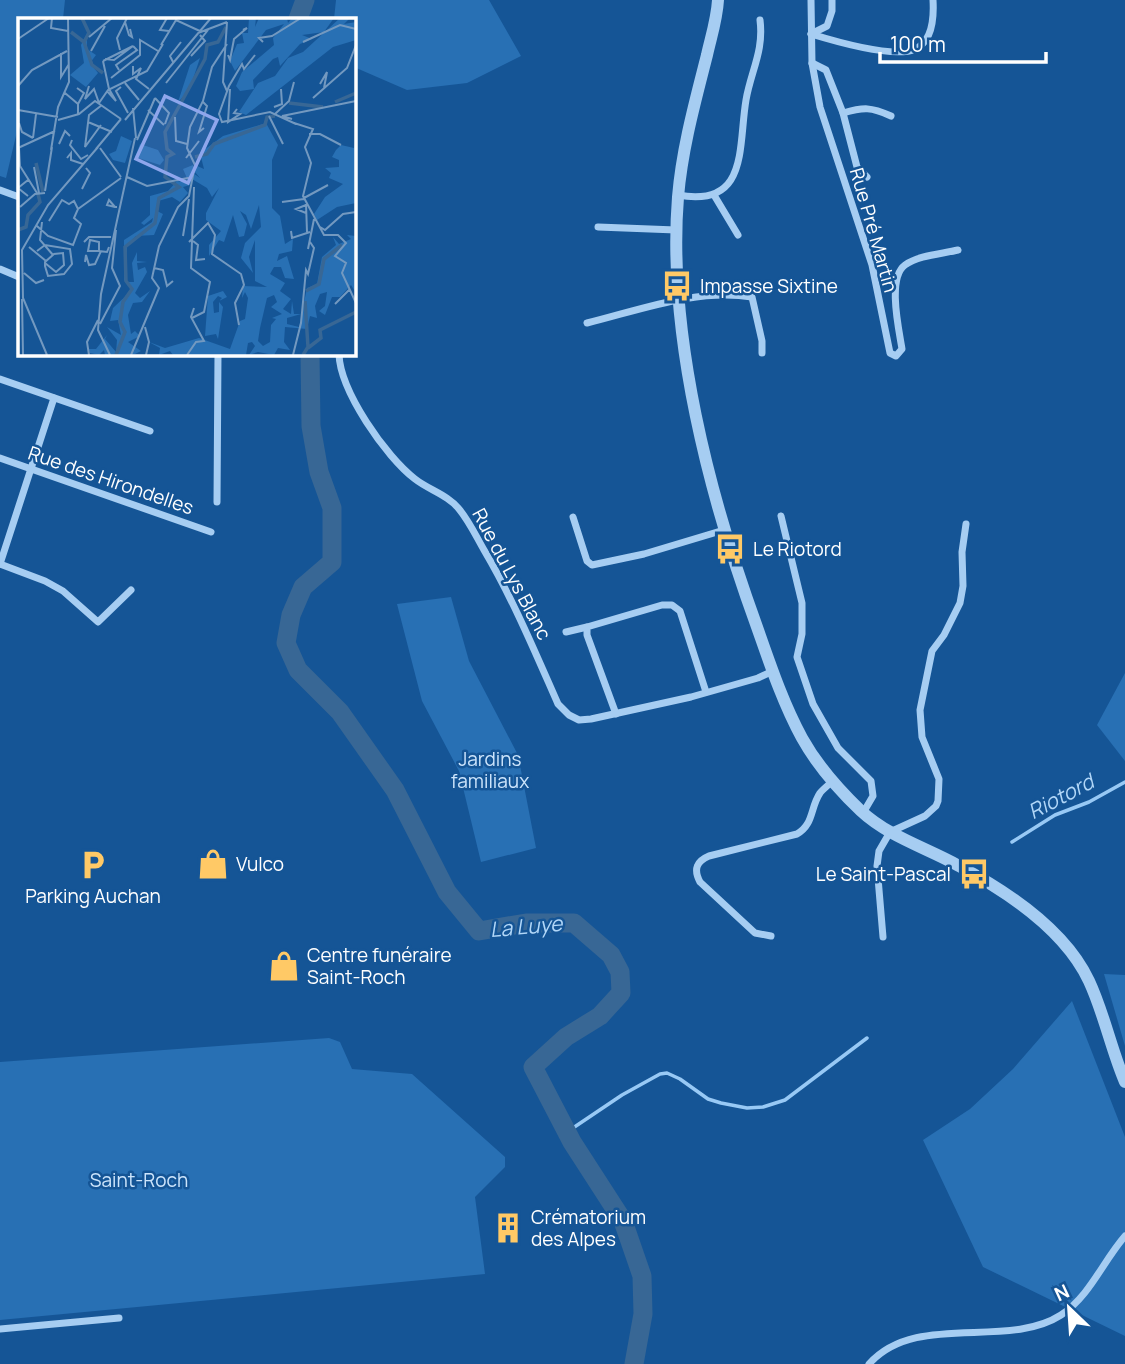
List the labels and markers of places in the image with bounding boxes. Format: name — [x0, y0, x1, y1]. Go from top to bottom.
bus stop icon: Impasse Sixtine — [660, 269, 694, 303]
place label: Impasse Sixtine — [700, 273, 838, 299]
bus stop icon: Le Riotord — [713, 532, 747, 566]
place label: Le Riotord — [753, 536, 842, 562]
shop icon: Vulco — [196, 847, 230, 881]
parking icon: Parking Auchan — [76, 848, 110, 882]
place label: Vulco — [236, 851, 284, 877]
bus stop icon: Le Saint-Pascal — [957, 857, 991, 891]
place label: Le Saint-Pascal — [816, 861, 951, 887]
place label: Parking Auchan — [25, 883, 161, 909]
place label: Centre funéraire Saint-Roch — [307, 942, 452, 990]
shop icon: Centre funéraire Saint-Roch — [267, 949, 301, 983]
place label: Crématorium des Alpes — [531, 1204, 646, 1252]
building icon: Crématorium des Alpes — [491, 1211, 525, 1245]

